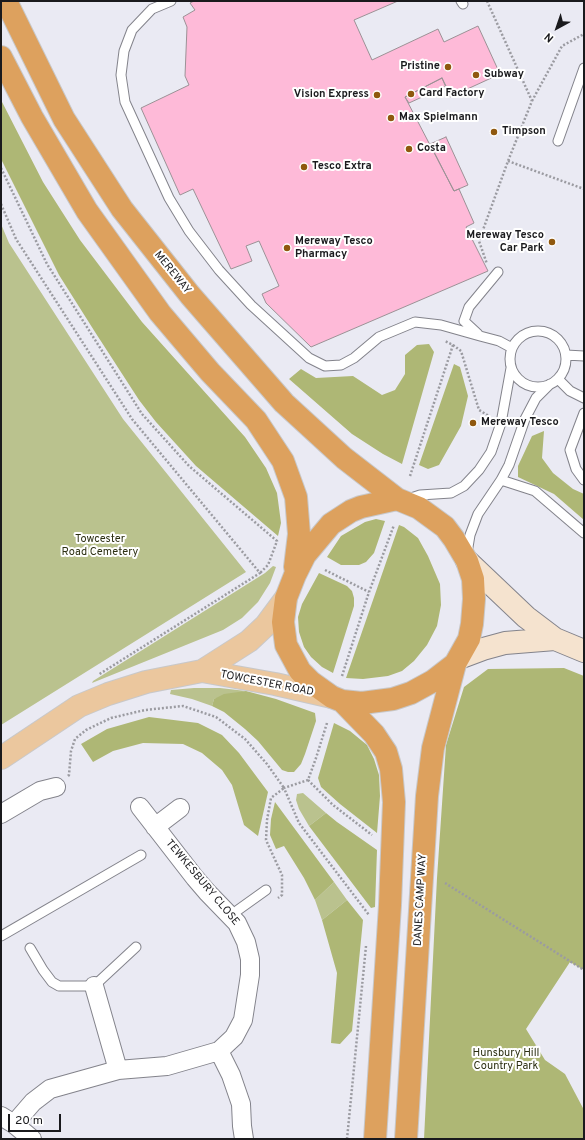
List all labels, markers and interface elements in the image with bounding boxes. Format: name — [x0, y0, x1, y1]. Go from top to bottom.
north arrow — [537, 8, 577, 48]
text: N — [542, 29, 557, 45]
place label: Pristine — [400, 60, 440, 74]
marker: Pristine — [443, 62, 453, 72]
place label: Subway — [484, 68, 524, 82]
marker: Subway — [471, 70, 481, 80]
place label: Card Factory — [419, 87, 484, 101]
place label: Vision Express — [294, 88, 369, 102]
marker: Card Factory — [406, 89, 416, 99]
marker: Vision Express — [372, 90, 382, 100]
place label: Max Spielmann — [399, 111, 478, 125]
marker: Max Spielmann — [386, 113, 396, 123]
place label: Timpson — [502, 125, 546, 139]
marker: Timpson — [489, 127, 499, 137]
place label: Costa — [417, 142, 446, 156]
marker: Costa — [404, 144, 414, 154]
place label: Tesco Extra — [312, 160, 372, 174]
marker: Tesco Extra — [299, 162, 309, 172]
place label: Mereway Tesco Car Park — [466, 229, 544, 255]
place label: Mereway Tesco Pharmacy — [295, 235, 373, 261]
marker: Mereway Tesco Car Park — [547, 237, 557, 247]
marker: Mereway Tesco Pharmacy — [282, 243, 292, 253]
street label: MEREWAY — [151, 249, 193, 297]
place label: Mereway Tesco — [481, 416, 559, 430]
marker: Mereway Tesco — [468, 418, 478, 428]
park label: Towcester Road Cemetery — [62, 533, 138, 559]
street label: TOWCESTER ROAD — [219, 668, 315, 700]
street label: TEWKESBURY CLOSE — [162, 837, 242, 929]
street label: DANES CAMP WAY — [412, 854, 430, 946]
park label: Hunsbury Hill Country Park — [473, 1047, 539, 1073]
scale bar — [10, 1106, 63, 1132]
text: 20 m — [15, 1113, 43, 1129]

